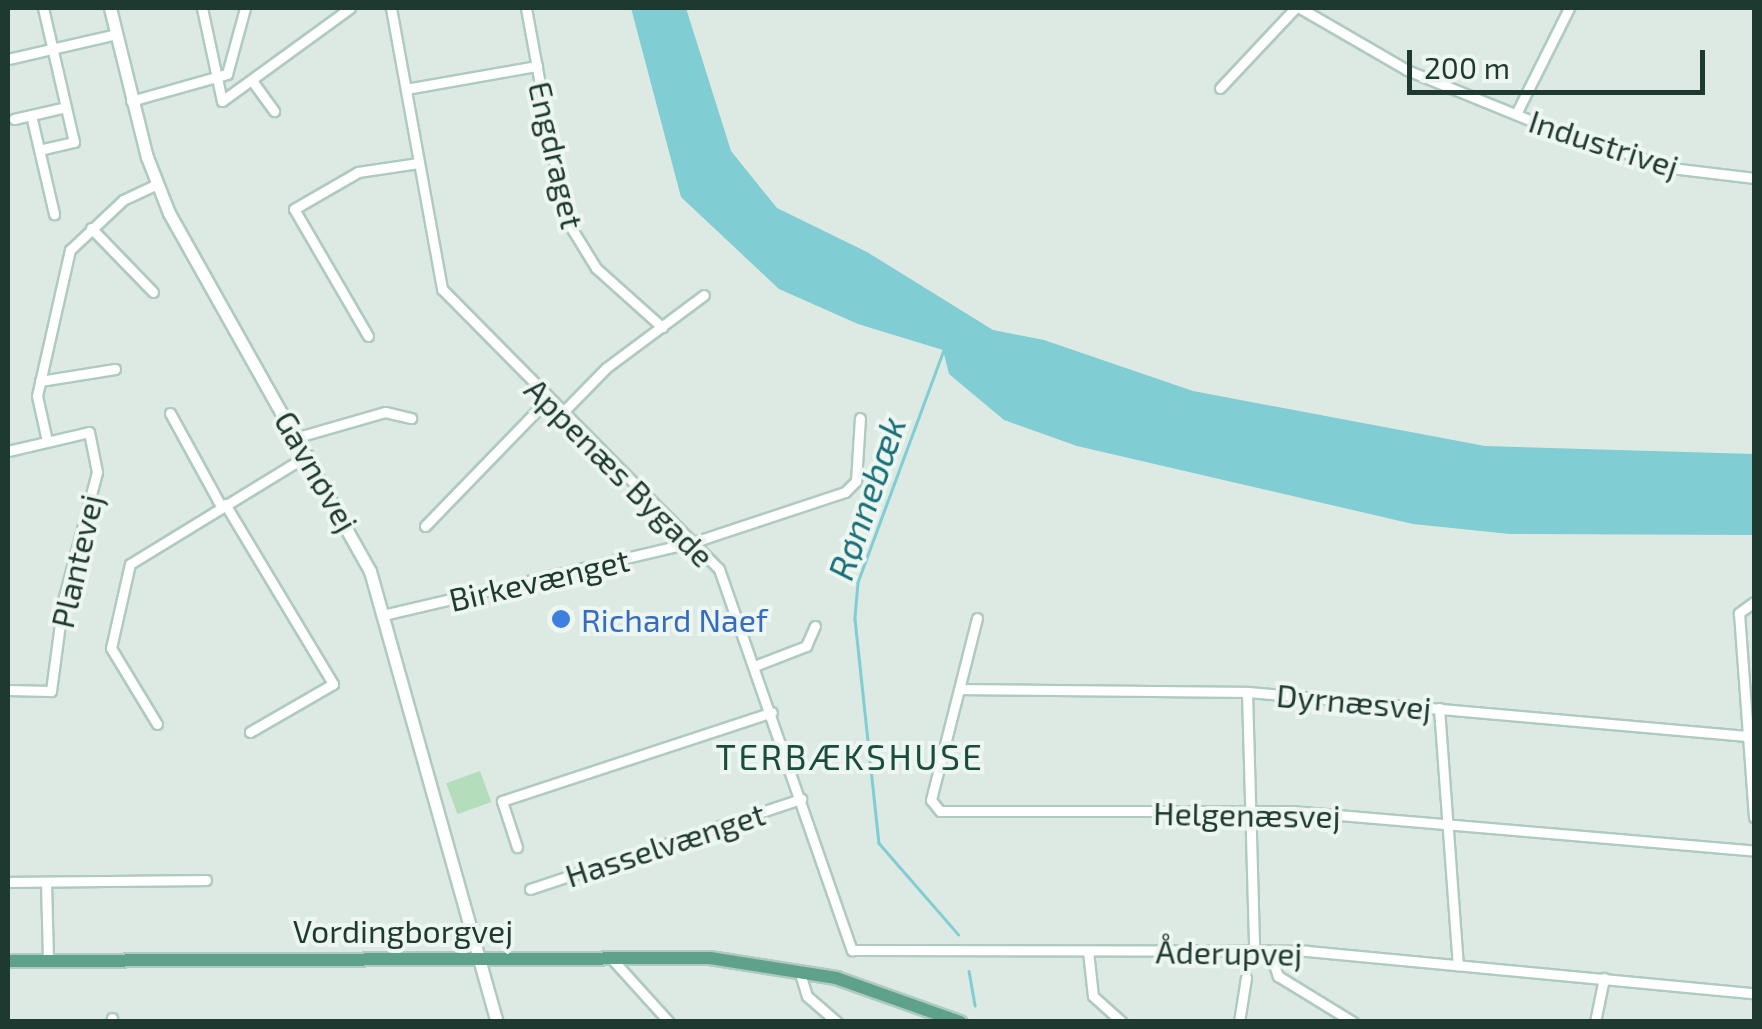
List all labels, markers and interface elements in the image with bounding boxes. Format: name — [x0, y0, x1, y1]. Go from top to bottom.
scale bar — [1412, 30, 1710, 92]
text: 200 m — [1424, 49, 1510, 85]
street label: Engdraget — [521, 78, 593, 232]
street label: Industrivej — [1524, 101, 1684, 185]
street label: Appenæs Bygade — [518, 370, 722, 574]
street label: Gavnøvej — [267, 404, 367, 538]
water label: Rønnebæk — [819, 411, 913, 585]
street label: Plantevej — [42, 491, 110, 631]
street label: Birkevænget — [445, 540, 633, 618]
place label: Richard Naef — [581, 600, 768, 638]
marker: Richard Naef — [550, 608, 572, 630]
street label: Dyrnæsvej — [1275, 675, 1433, 727]
district label: TERBÆKSHUSE — [716, 735, 984, 777]
street label: Helgenæsvej — [1153, 793, 1341, 835]
street label: Hasselvænget — [560, 794, 770, 894]
street label: Vordingborgvej — [293, 911, 513, 949]
street label: Åderupvej — [1155, 932, 1303, 972]

